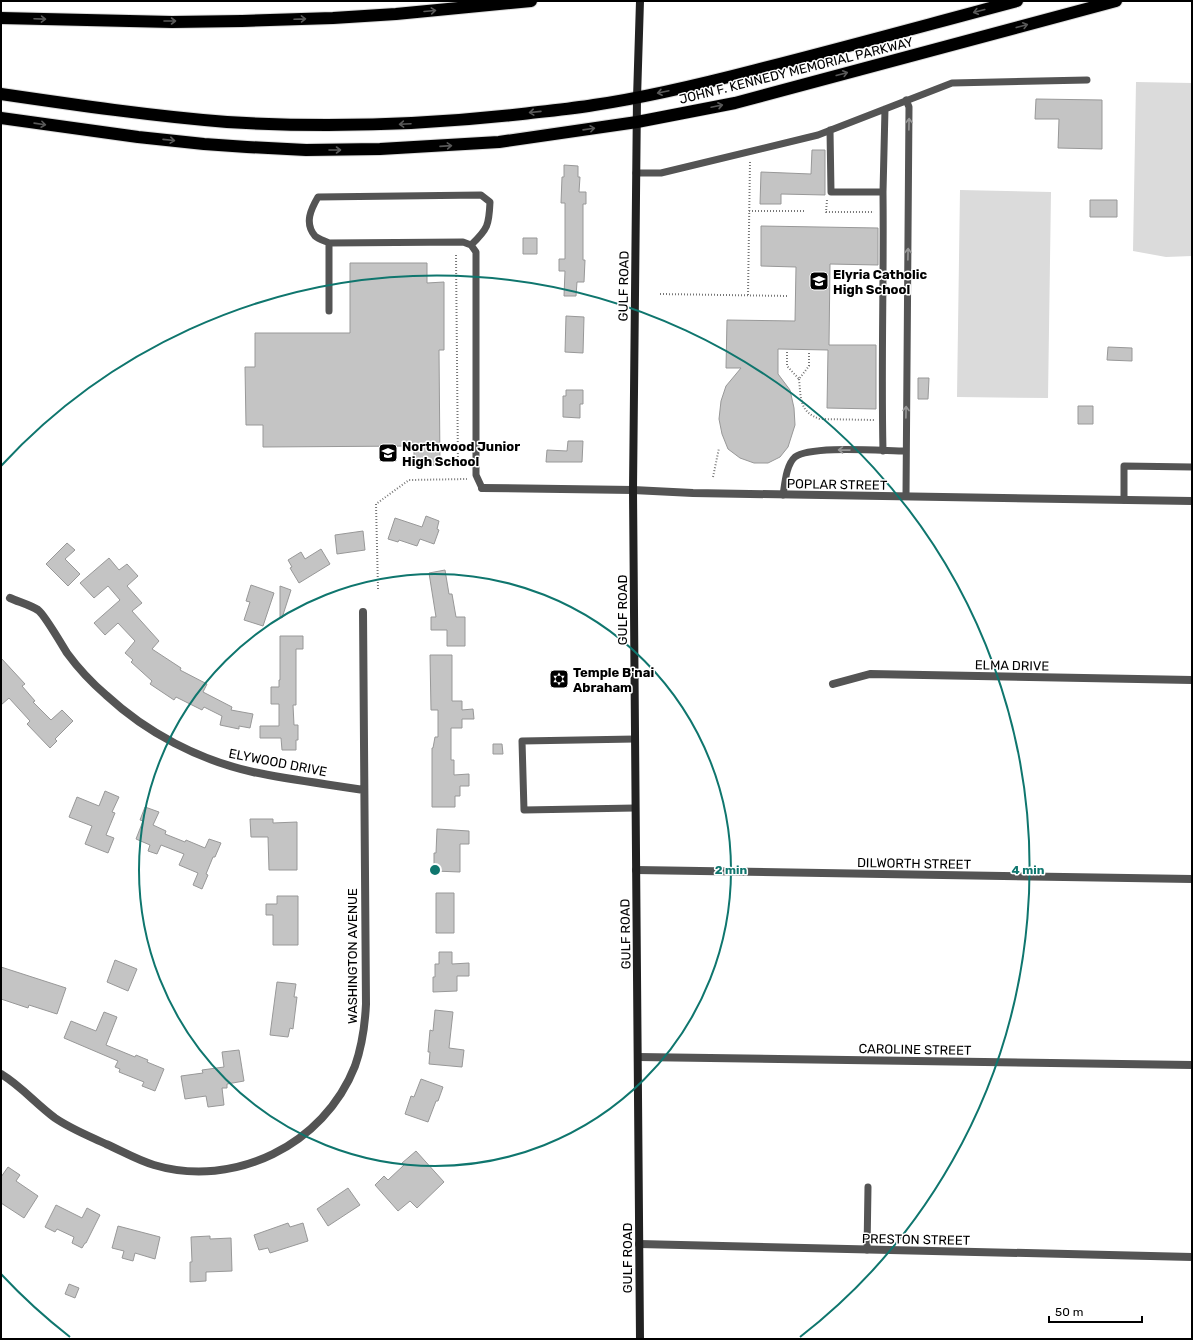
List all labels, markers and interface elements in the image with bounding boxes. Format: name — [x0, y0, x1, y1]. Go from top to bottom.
one-way arrow — [423, 8, 436, 15]
one-way arrow — [973, 8, 986, 15]
one-way arrow — [33, 15, 46, 23]
one-way arrow — [293, 15, 306, 23]
one-way arrow — [163, 17, 176, 25]
one-way arrow — [1015, 22, 1028, 29]
street label: JOHN F. KENNEDY MEMORIAL PARKWAY — [678, 34, 915, 107]
one-way arrow — [836, 70, 849, 77]
one-way arrow — [657, 89, 670, 97]
one-way arrow — [710, 102, 723, 110]
one-way arrow — [529, 108, 542, 116]
one-way arrow — [905, 118, 913, 131]
one-way arrow — [33, 120, 46, 128]
one-way arrow — [399, 120, 412, 127]
one-way arrow — [582, 125, 595, 133]
one-way arrow — [162, 136, 175, 144]
one-way arrow — [439, 142, 452, 149]
one-way arrow — [328, 146, 341, 154]
one-way arrow — [904, 248, 912, 261]
street label: GULF ROAD — [615, 251, 632, 321]
place label: Elyria Catholic High School — [833, 267, 927, 297]
school or university icon: Elyria Catholic High School — [808, 270, 830, 292]
one-way arrow — [902, 406, 910, 419]
place label: Northwood Junior High School — [402, 439, 520, 469]
school or university icon: Northwood Junior High School — [377, 442, 399, 464]
one-way arrow — [838, 446, 851, 454]
street label: POPLAR STREET — [787, 476, 888, 493]
street label: GULF ROAD — [615, 575, 630, 645]
street label: ELMA DRIVE — [975, 657, 1049, 674]
place label: Temple B'nai Abraham — [573, 665, 654, 695]
synagogue icon: Temple B'nai Abraham — [548, 668, 570, 690]
street label: ELYWOOD DRIVE — [228, 746, 328, 779]
street label: DILWORTH STREET — [857, 855, 972, 872]
centre of rings — [428, 863, 442, 877]
text: 2 min — [715, 863, 748, 877]
text: 4 min — [1012, 863, 1045, 877]
street label: WASHINGTON AVENUE — [345, 888, 360, 1024]
street label: GULF ROAD — [617, 898, 634, 969]
street label: CAROLINE STREET — [858, 1041, 972, 1058]
street label: GULF ROAD — [620, 1223, 635, 1293]
street label: PRESTON STREET — [862, 1231, 971, 1248]
scale bar — [1049, 1298, 1142, 1324]
text: 50 m — [1055, 1305, 1083, 1319]

